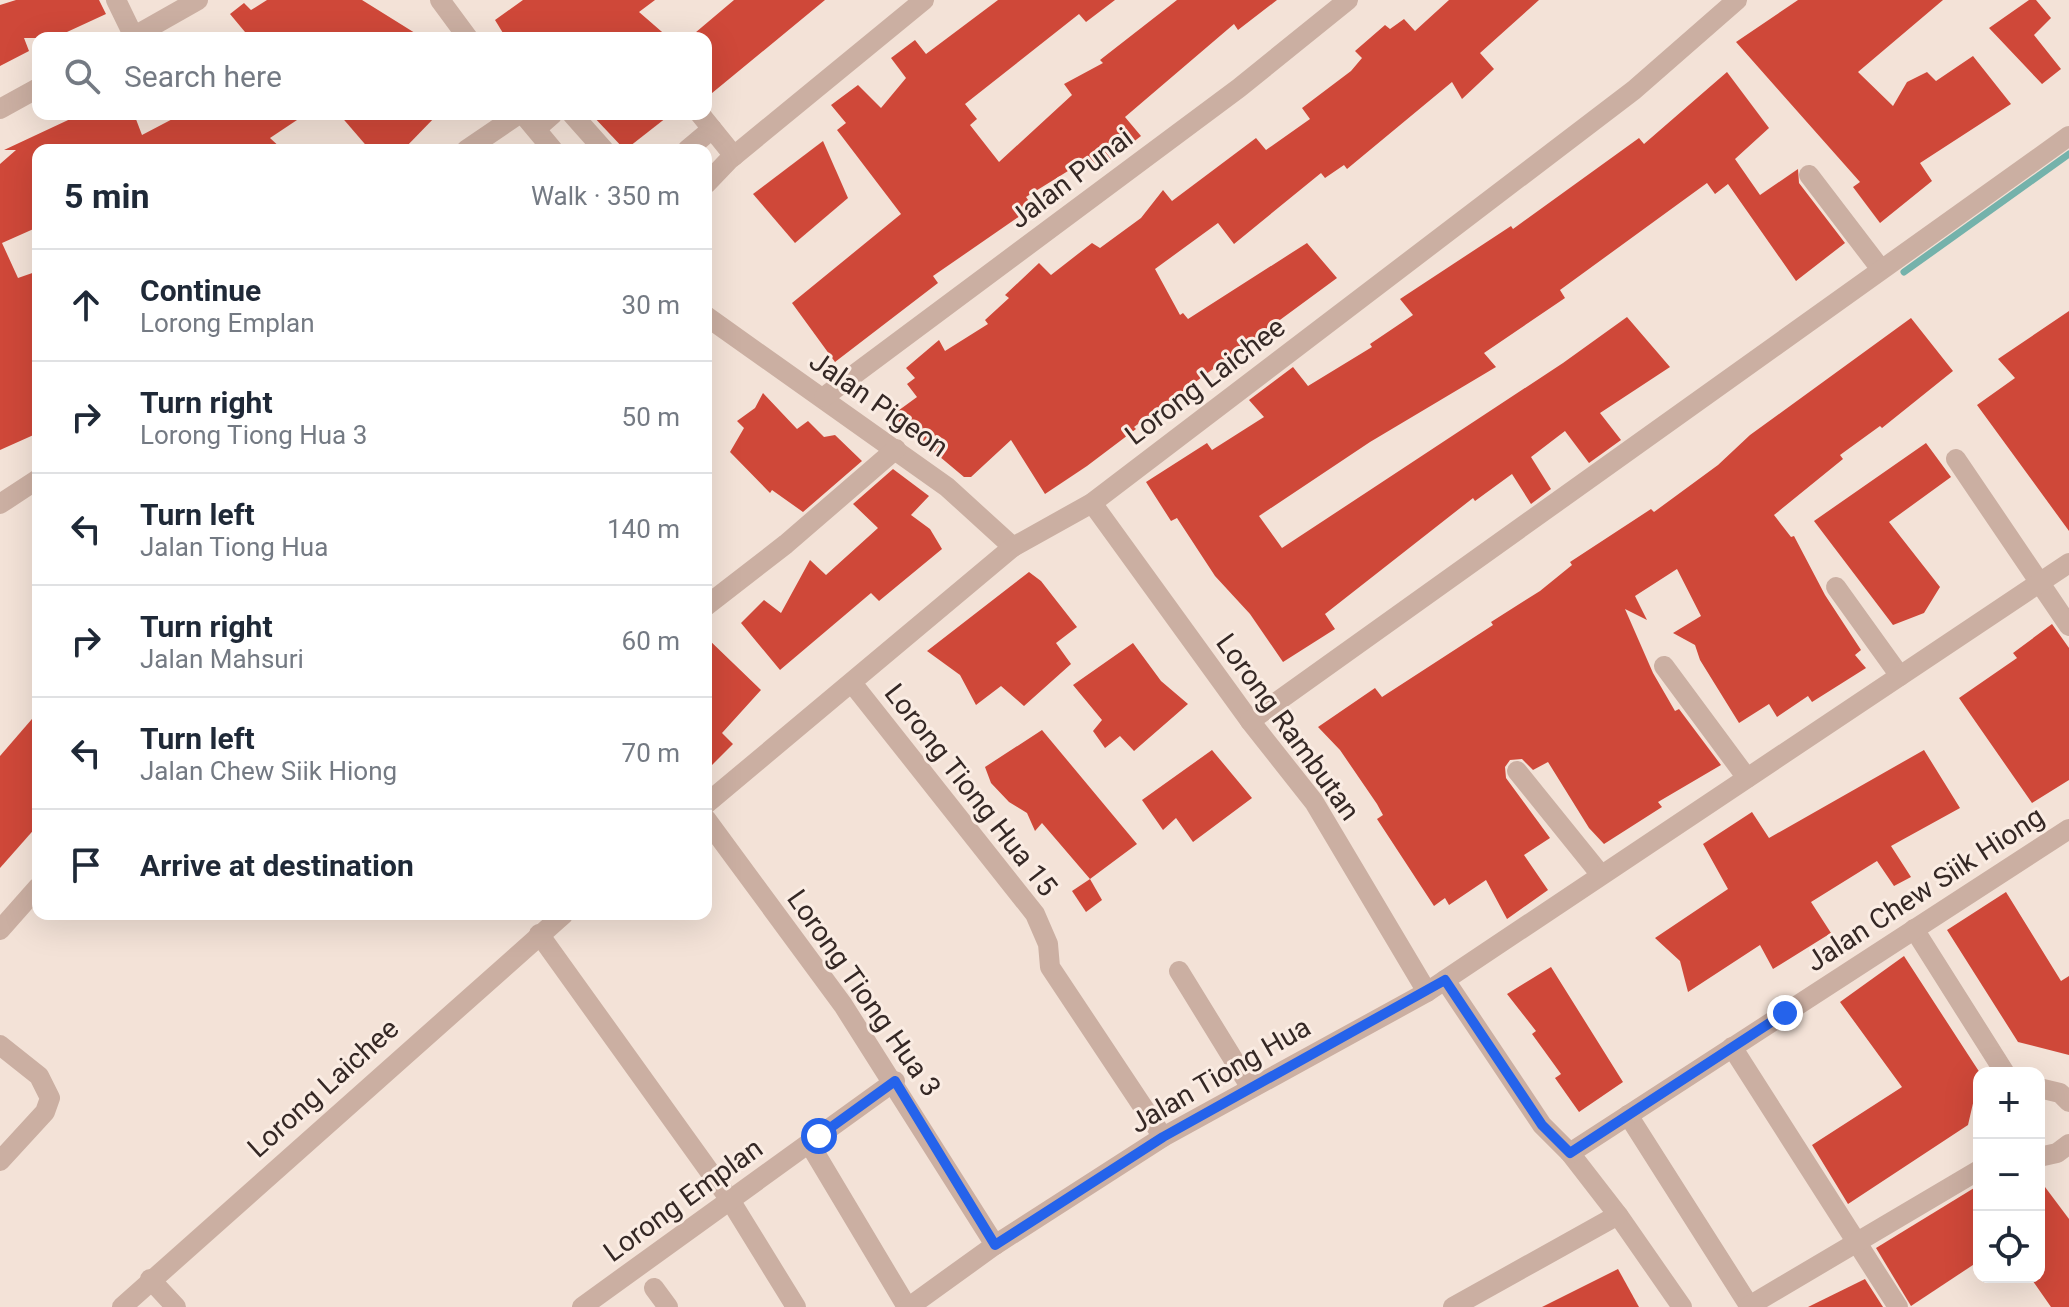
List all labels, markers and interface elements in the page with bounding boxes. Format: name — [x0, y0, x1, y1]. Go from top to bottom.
search box — [32, 32, 712, 120]
icon: search — [60, 54, 104, 98]
text: Search here — [124, 59, 282, 94]
street label: Jalan Punai — [1003, 121, 1139, 235]
text: 5 min — [64, 176, 149, 216]
text: Walk · 350 m — [531, 181, 680, 211]
text: Continue — [140, 273, 261, 308]
icon: ahead — [64, 283, 108, 327]
text: 30 m — [622, 290, 680, 320]
text: Lorong Emplan — [140, 308, 315, 338]
street label: Lorong Laichee — [1119, 310, 1291, 452]
street label: Jalan Pigeon — [803, 344, 955, 464]
text: Turn right — [140, 385, 273, 420]
icon: right — [64, 395, 108, 439]
text: 50 m — [622, 402, 680, 432]
text: Lorong Tiong Hua 3 — [140, 420, 367, 450]
text: Turn left — [140, 497, 255, 532]
icon: left — [64, 507, 108, 551]
text: 140 m — [607, 514, 680, 544]
text: Jalan Tiong Hua — [140, 532, 328, 562]
text: Turn right — [140, 609, 273, 644]
icon: right — [64, 619, 108, 663]
text: 60 m — [622, 626, 680, 656]
street label: Lorong Rambutan — [1209, 627, 1367, 827]
text: Jalan Mahsuri — [140, 644, 304, 674]
street label: Lorong Tiong Hua 15 — [878, 677, 1064, 903]
text: Turn left — [140, 721, 255, 756]
icon: left — [64, 731, 108, 775]
text: 70 m — [622, 738, 680, 768]
text: Jalan Chew Siik Hiong — [140, 756, 397, 786]
street label: Jalan Chew Siik Hiong — [1800, 800, 2050, 978]
icon: arrive — [64, 843, 108, 887]
text: Arrive at destination — [140, 848, 414, 883]
street label: Lorong Tiong Hua 3 — [780, 883, 948, 1103]
route end — [1767, 995, 1803, 1031]
street label: Jalan Tiong Hua — [1124, 1010, 1316, 1140]
street label: Lorong Laichee — [241, 1012, 405, 1164]
map controls — [1973, 1067, 2045, 1283]
button: + — [1973, 1067, 2045, 1139]
route start — [801, 1118, 837, 1154]
street label: Lorong Emplan — [597, 1131, 769, 1269]
button: − — [1973, 1139, 2045, 1211]
button: locate — [1973, 1211, 2045, 1283]

